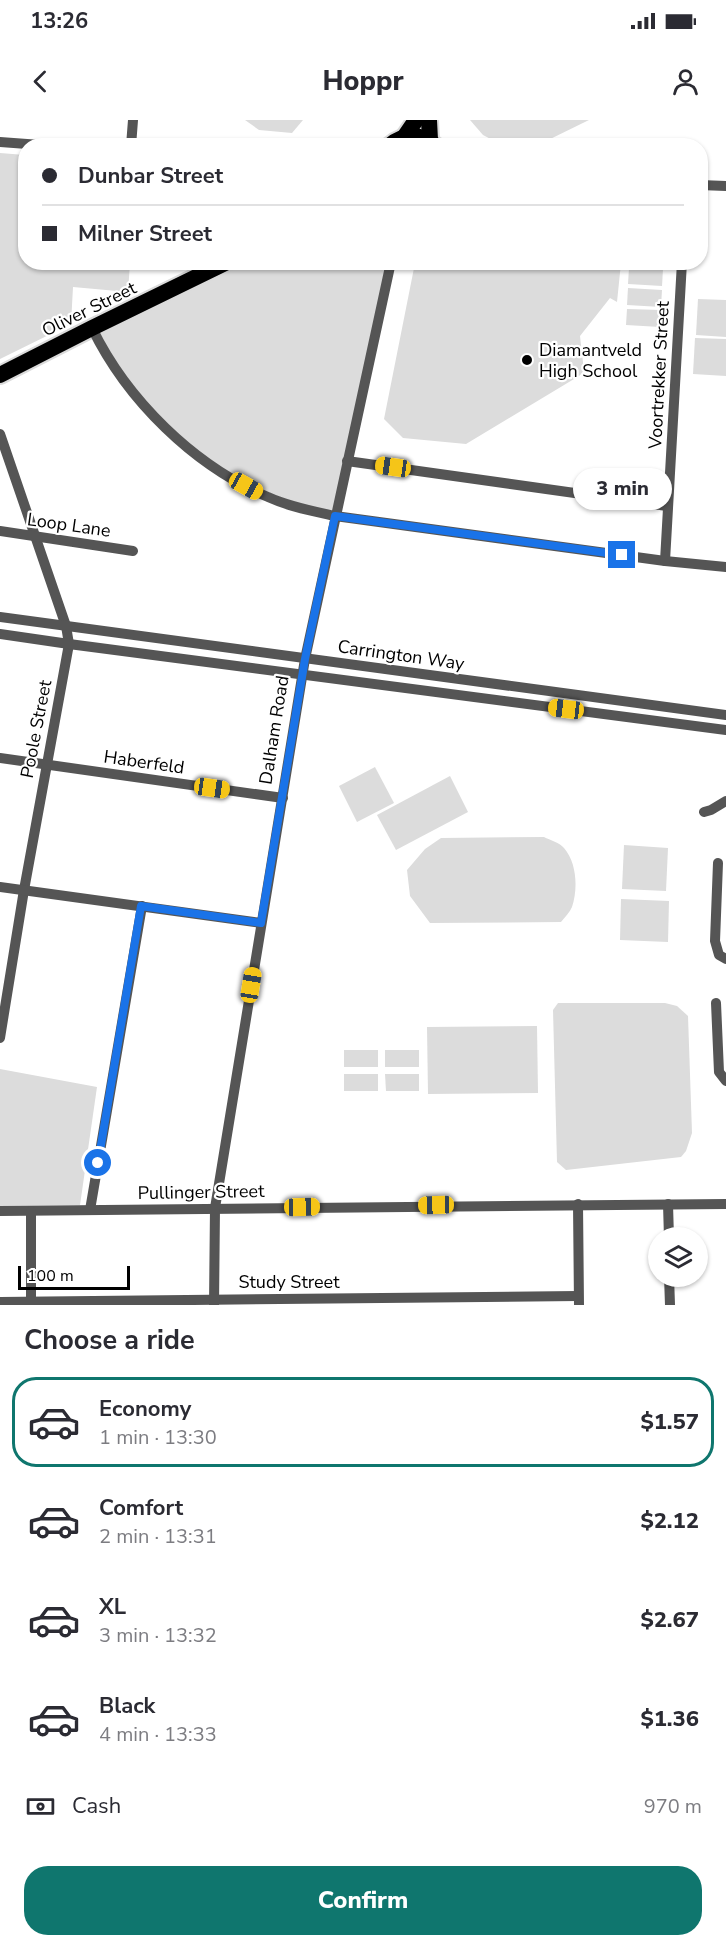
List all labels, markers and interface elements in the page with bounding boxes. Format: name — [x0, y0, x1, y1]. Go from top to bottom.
text: 13:26 — [30, 6, 88, 36]
text: Hoppr — [322, 63, 404, 100]
icon: back — [24, 65, 57, 98]
icon: person — [669, 65, 702, 98]
text: Dunbar Street — [78, 161, 223, 191]
text: Milner Street — [78, 219, 212, 249]
street label: Oliver Street — [38, 276, 141, 342]
street label: Voortrekker Street — [643, 300, 675, 451]
place label: Diamantveld High School — [539, 338, 642, 383]
marker: Diamantveld High School — [520, 353, 534, 367]
car — [374, 456, 412, 478]
callout: 3 min — [572, 468, 672, 510]
car — [226, 469, 266, 503]
text: 3 min — [596, 475, 649, 502]
street label: Loop Lane — [26, 507, 112, 543]
route end — [608, 541, 635, 568]
street label: Carrington Way — [336, 634, 467, 676]
street label: Dalham Road — [254, 674, 294, 786]
street label: Poole Street — [15, 677, 57, 780]
car — [547, 698, 585, 720]
street label: Haberfeld — [102, 744, 186, 780]
car — [193, 777, 231, 799]
car — [239, 966, 263, 1004]
route start — [84, 1149, 111, 1176]
street label: Pullinger Street — [137, 1179, 265, 1205]
car — [418, 1196, 454, 1214]
car — [284, 1198, 320, 1216]
map controls — [648, 1227, 708, 1287]
button: layers — [648, 1227, 708, 1287]
scale bar — [18, 1263, 130, 1290]
text: 100 m — [27, 1265, 74, 1287]
street label: Study Street — [239, 1270, 340, 1294]
text: Choose a ride — [24, 1322, 195, 1359]
text: Economy — [99, 1394, 191, 1424]
icon: car — [27, 1395, 81, 1449]
text: $1.57 — [640, 1407, 699, 1437]
text: 1 min · 13:30 — [99, 1424, 217, 1451]
text: Comfort — [99, 1493, 183, 1523]
icon: car — [27, 1494, 81, 1548]
text: $2.12 — [640, 1506, 699, 1536]
text: 2 min · 13:31 — [99, 1523, 217, 1550]
text: XL — [99, 1592, 126, 1622]
icon: car — [27, 1593, 81, 1647]
text: $2.67 — [640, 1605, 699, 1635]
text: 3 min · 13:32 — [99, 1622, 217, 1649]
text: Black — [99, 1691, 155, 1721]
icon: car — [27, 1692, 81, 1746]
text: $1.36 — [640, 1704, 699, 1734]
text: 4 min · 13:33 — [99, 1721, 217, 1748]
icon: cash — [24, 1790, 57, 1823]
text: Cash — [72, 1791, 121, 1821]
text: 970 m — [644, 1793, 702, 1820]
button: Confirm — [24, 1866, 702, 1935]

